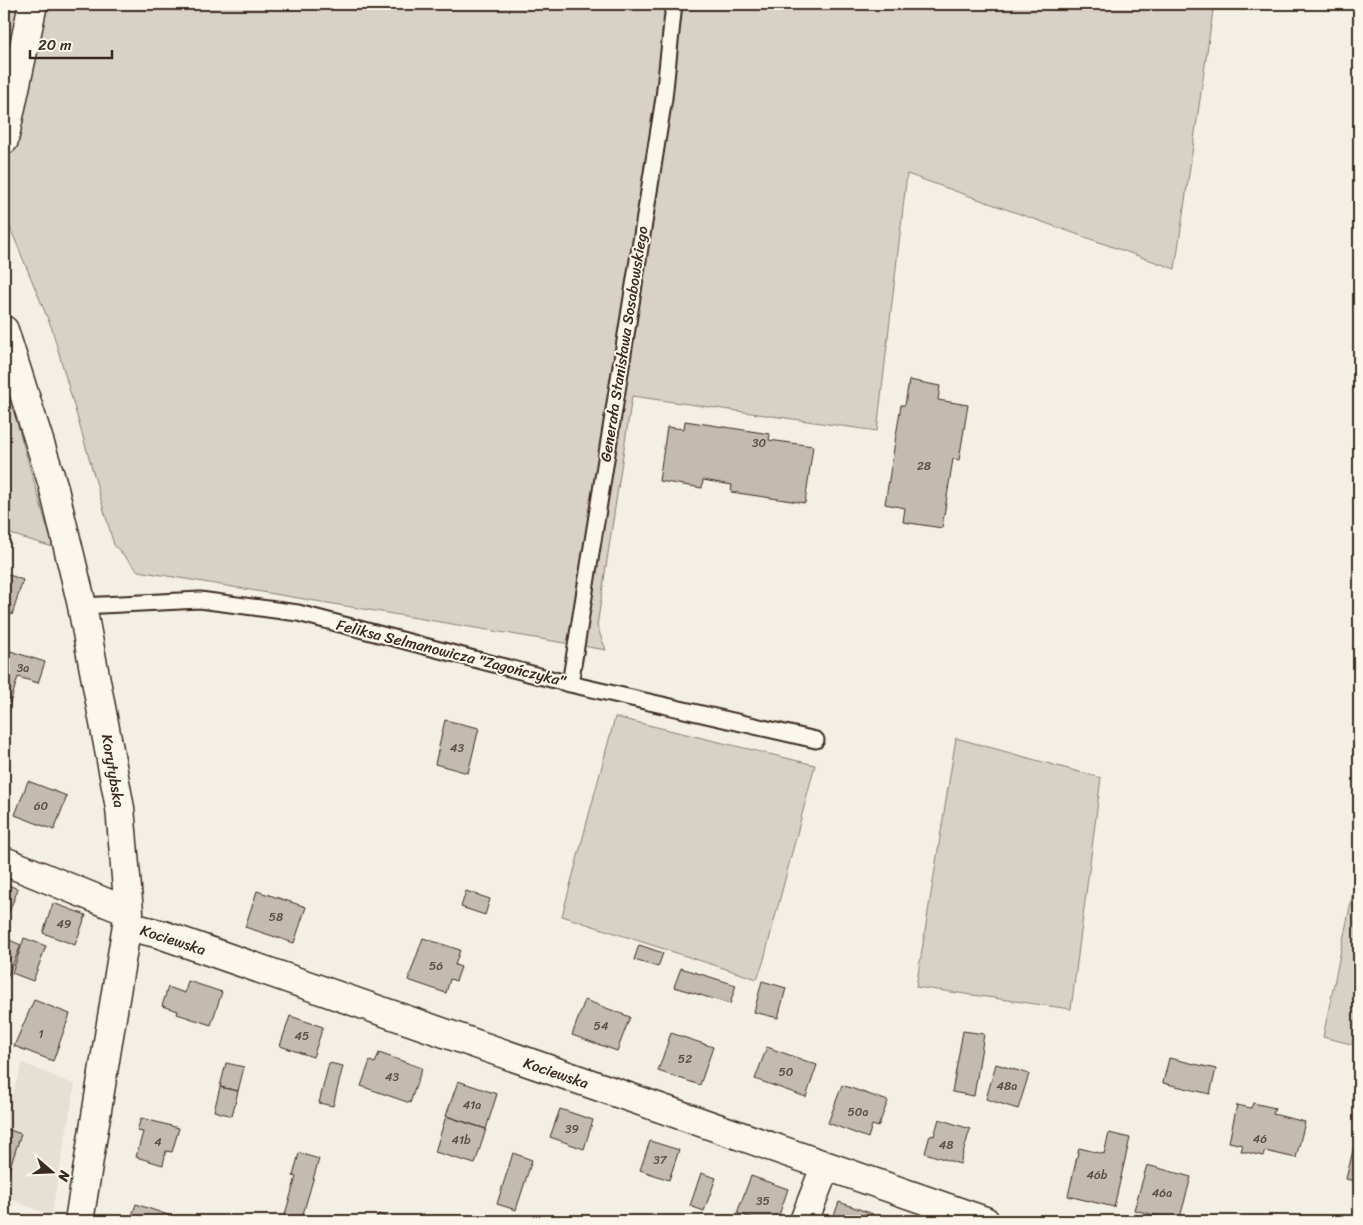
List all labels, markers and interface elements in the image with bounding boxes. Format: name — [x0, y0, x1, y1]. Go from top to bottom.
scale bar — [30, 28, 112, 60]
text: 20 m — [38, 32, 72, 58]
street label: Generała Stanisława Sosabowskiego — [593, 224, 656, 464]
house number: 30 — [752, 432, 766, 454]
house number: 28 — [917, 455, 931, 477]
street label: Feliksa Selmanowicza "Zagończyka" — [334, 612, 569, 694]
house number: 3a — [17, 657, 29, 679]
street label: Korytybska — [94, 732, 132, 810]
house number: 43 — [450, 737, 464, 759]
house number: 60 — [34, 795, 49, 817]
house number: 58 — [269, 906, 283, 928]
house number: 49 — [57, 913, 71, 935]
street label: Kociewska — [137, 917, 210, 963]
house number: 56 — [429, 955, 443, 977]
house number: 54 — [594, 1015, 609, 1037]
house number: 1 — [38, 1023, 44, 1045]
house number: 45 — [295, 1025, 309, 1047]
house number: 52 — [678, 1048, 692, 1070]
street label: Kociewska — [520, 1050, 593, 1096]
house number: 50 — [779, 1061, 794, 1083]
house number: 43 — [385, 1066, 399, 1088]
house number: 48a — [997, 1075, 1017, 1097]
house number: 41a — [463, 1094, 481, 1116]
house number: 50a — [848, 1101, 868, 1123]
house number: 39 — [565, 1118, 579, 1140]
house number: 46 — [1253, 1128, 1267, 1150]
house number: 41b — [451, 1129, 471, 1151]
house number: 4 — [154, 1131, 162, 1153]
house number: 48 — [939, 1134, 953, 1156]
north arrow — [28, 1148, 78, 1198]
house number: 37 — [653, 1149, 668, 1171]
house number: 46b — [1087, 1164, 1108, 1186]
text: N — [50, 1166, 78, 1185]
house number: 46a — [1152, 1182, 1172, 1204]
house number: 35 — [756, 1190, 770, 1212]

